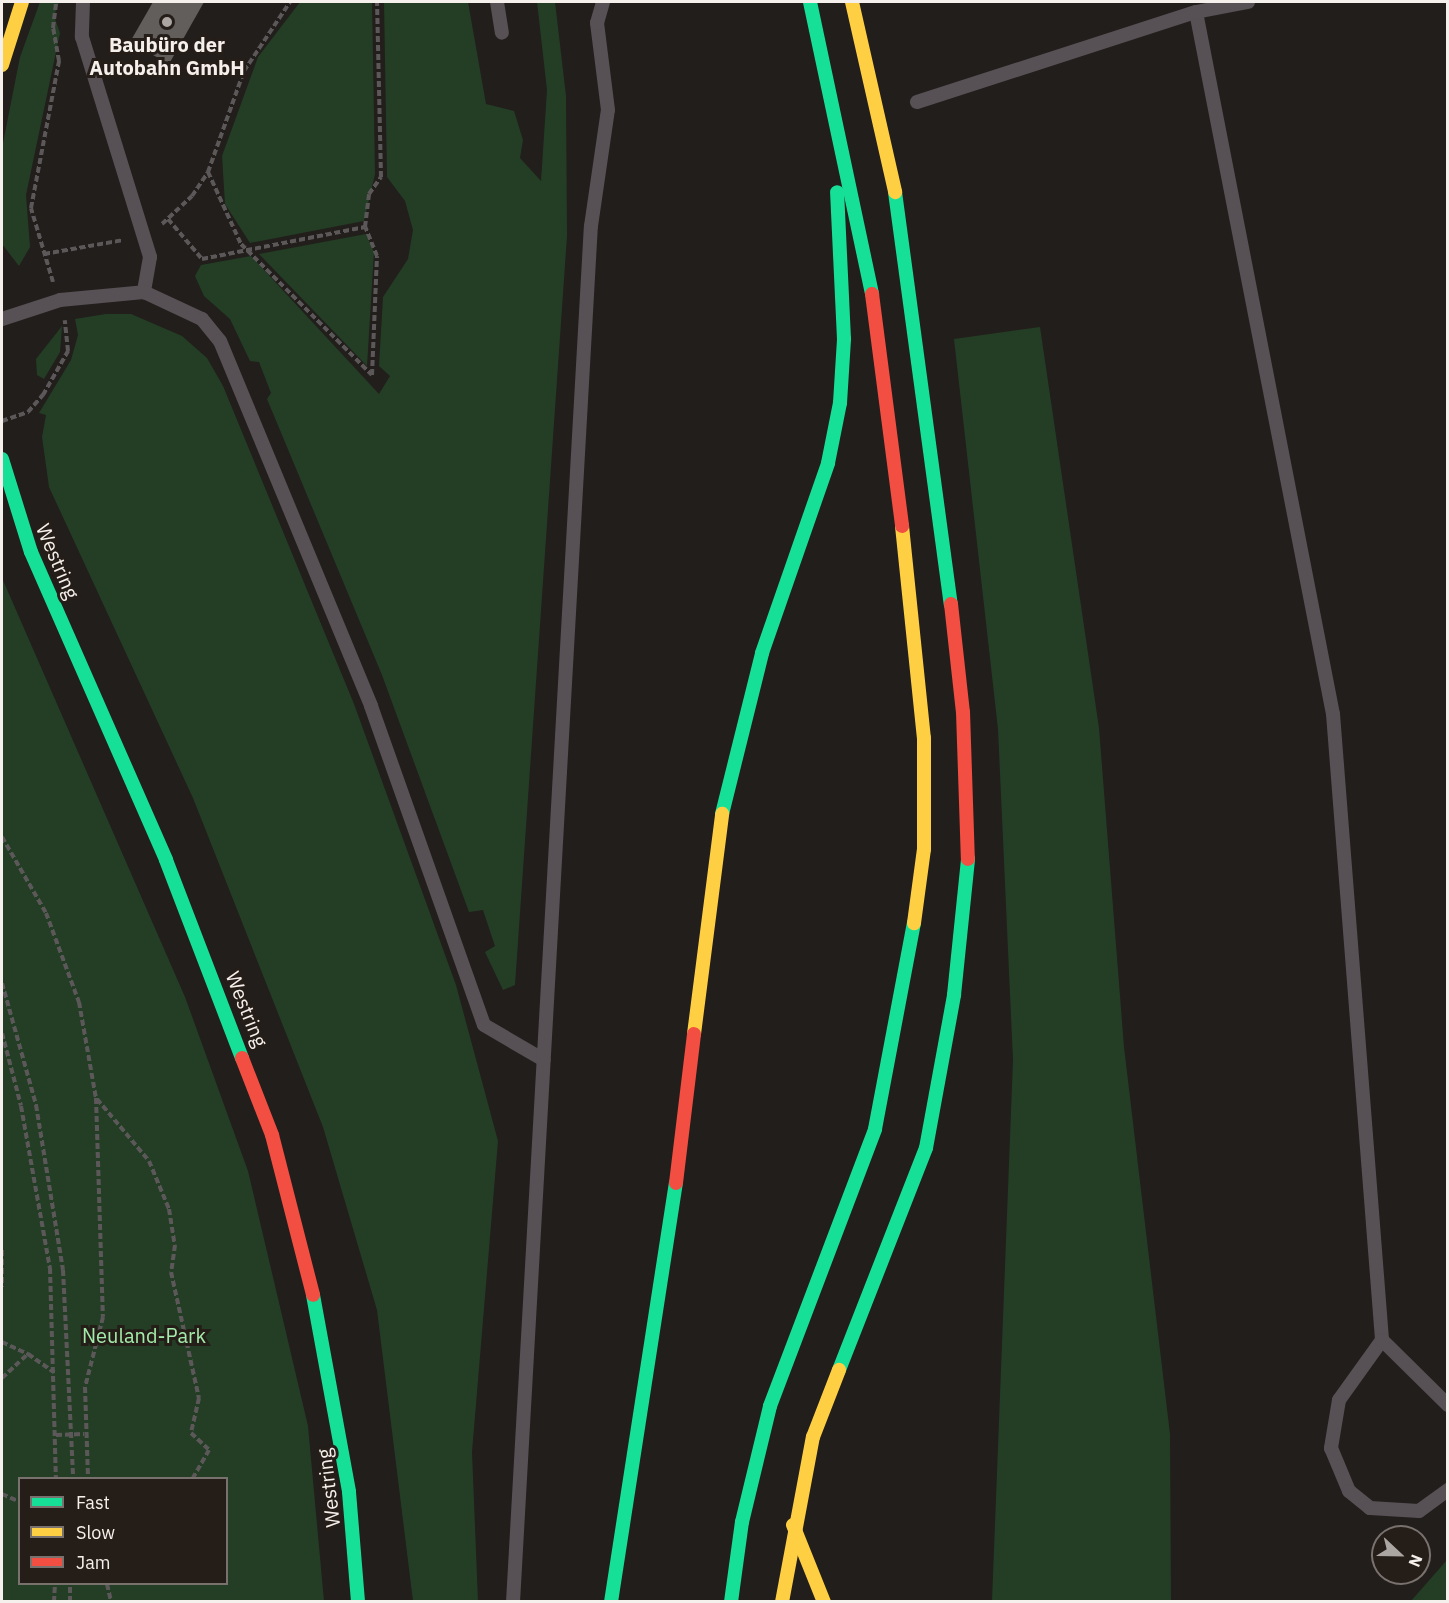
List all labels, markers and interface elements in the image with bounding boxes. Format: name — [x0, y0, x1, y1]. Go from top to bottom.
marker: Baubüro der Autobahn GmbH — [160, 15, 174, 29]
place label: Baubüro der Autobahn GmbH — [89, 32, 245, 79]
street label: Westring — [31, 520, 85, 602]
street label: Westring — [221, 968, 273, 1050]
park label: Neuland-Park — [82, 1323, 206, 1347]
street label: Westring — [311, 1447, 345, 1529]
legend — [18, 1477, 228, 1585]
text: Fast — [76, 1491, 110, 1514]
text: Slow — [76, 1521, 115, 1544]
north arrow — [1371, 1525, 1431, 1585]
text: Jam — [76, 1551, 111, 1574]
text: N — [1404, 1552, 1427, 1570]

